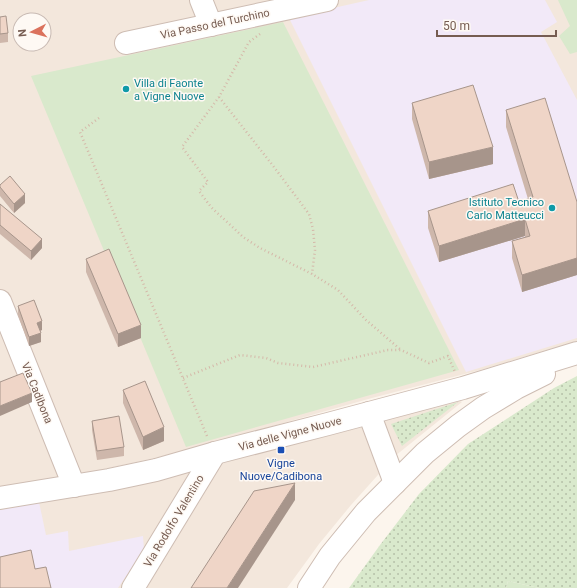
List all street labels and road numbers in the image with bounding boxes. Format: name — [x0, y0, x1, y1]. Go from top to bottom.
street label: Via Passo del Turchino — [159, 6, 271, 42]
street label: Via Cadibona — [19, 360, 55, 426]
street label: Via delle Vigne Nuove — [237, 414, 343, 454]
street label: Via Rodolfo Valentino — [141, 472, 207, 570]

